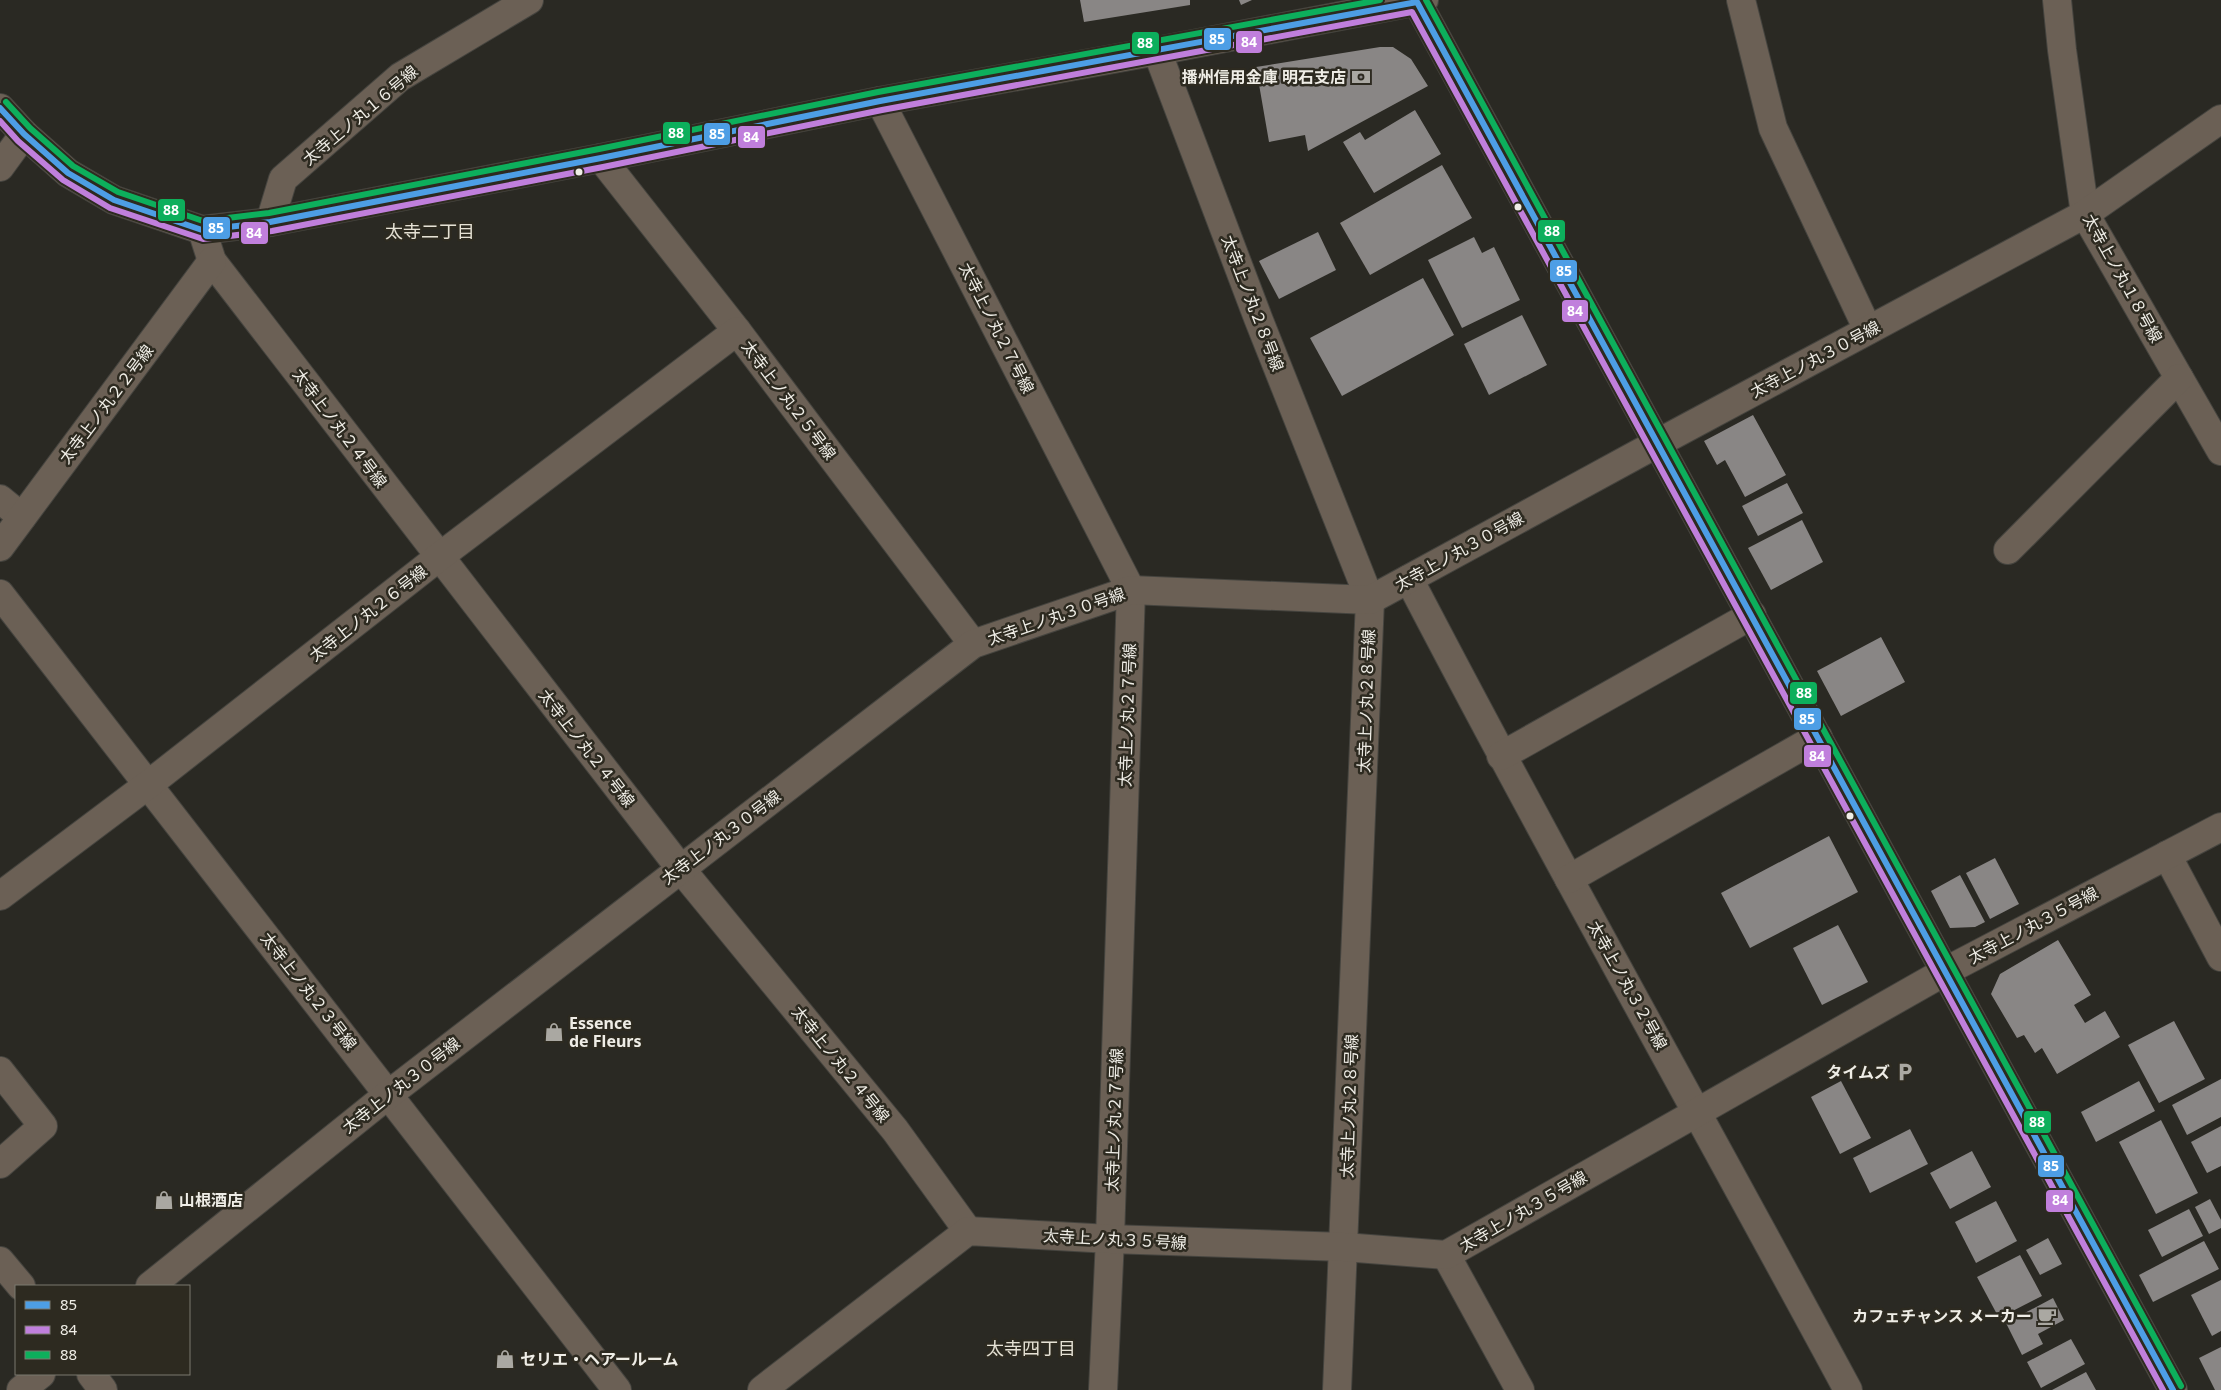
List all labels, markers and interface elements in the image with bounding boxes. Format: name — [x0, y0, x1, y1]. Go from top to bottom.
line badge: 85 — [1203, 27, 1232, 51]
text: 85 — [1209, 29, 1225, 48]
line badge: 84 — [1235, 30, 1263, 54]
line badge: 88 — [1131, 31, 1160, 55]
text: 84 — [1241, 32, 1257, 51]
text: 88 — [1137, 33, 1153, 52]
street label: 太寺上ノ丸１６号線 — [298, 60, 422, 170]
place label: 播州信用金庫 明石支店 — [1182, 66, 1346, 88]
bank icon: 播州信用金庫 明石支店 — [1350, 66, 1372, 88]
line badge: 88 — [662, 121, 691, 145]
line badge: 85 — [703, 122, 731, 146]
text: 88 — [668, 123, 684, 142]
text: 85 — [709, 124, 725, 143]
line badge: 84 — [737, 125, 766, 149]
text: 84 — [743, 127, 759, 146]
unlabelled marker — [574, 167, 584, 177]
line badge: 88 — [157, 198, 186, 222]
text: 88 — [163, 200, 179, 219]
unlabelled marker — [1513, 202, 1523, 212]
street label: 太寺上ノ丸１８号線 — [2078, 210, 2168, 346]
line badge: 85 — [202, 216, 231, 240]
text: 85 — [208, 218, 224, 237]
district label: 太寺二丁目 — [385, 219, 475, 243]
line badge: 88 — [1537, 219, 1566, 243]
line badge: 84 — [240, 221, 269, 245]
text: 88 — [1544, 221, 1560, 240]
text: 84 — [246, 223, 262, 242]
street label: 太寺上ノ丸２８号線 — [1217, 232, 1289, 374]
street label: 太寺上ノ丸２７号線 — [955, 259, 1039, 397]
line badge: 85 — [1549, 259, 1578, 283]
text: 85 — [1556, 261, 1572, 280]
line badge: 84 — [1561, 299, 1589, 323]
text: 84 — [1567, 301, 1583, 320]
street label: 太寺上ノ丸３０号線 — [1746, 315, 1884, 403]
street label: 太寺上ノ丸２５号線 — [737, 336, 841, 464]
street label: 太寺上ノ丸２２号線 — [54, 340, 158, 468]
street label: 太寺上ノ丸２４号線 — [288, 364, 392, 492]
street label: 太寺上ノ丸３０号線 — [1391, 506, 1527, 596]
street label: 太寺上ノ丸２６号線 — [304, 560, 432, 666]
street label: 太寺上ノ丸３０号線 — [984, 582, 1128, 650]
street label: 太寺上ノ丸２８号線 — [1352, 629, 1380, 773]
street label: 太寺上ノ丸２７号線 — [1113, 643, 1141, 787]
line badge: 88 — [1789, 681, 1818, 705]
text: 88 — [1796, 683, 1812, 702]
street label: 太寺上ノ丸２４号線 — [534, 684, 640, 812]
line badge: 85 — [1793, 707, 1822, 731]
text: 85 — [1799, 709, 1815, 728]
line badge: 84 — [1803, 744, 1832, 768]
text: 84 — [1809, 746, 1825, 765]
street label: 太寺上ノ丸３０号線 — [657, 785, 785, 889]
unlabelled marker — [1845, 811, 1855, 821]
street label: 太寺上ノ丸３５号線 — [1964, 881, 2102, 969]
street label: 太寺上ノ丸３２号線 — [1583, 917, 1673, 1053]
street label: 太寺上ノ丸２３号線 — [256, 927, 362, 1055]
street label: 太寺上ノ丸２４号線 — [787, 1001, 895, 1127]
place label: Essence de Fleurs — [569, 1012, 642, 1052]
shop icon: Essence de Fleurs — [543, 1021, 565, 1043]
street label: 太寺上ノ丸３０号線 — [337, 1032, 465, 1138]
street label: 太寺上ノ丸２８号線 — [1335, 1034, 1363, 1178]
street label: 太寺上ノ丸２７号線 — [1100, 1048, 1128, 1192]
place label: タイムズ — [1826, 1061, 1890, 1083]
parking icon: タイムズ — [1894, 1061, 1916, 1083]
line badge: 88 — [2023, 1110, 2052, 1134]
text: 88 — [2029, 1112, 2045, 1131]
line badge: 85 — [2037, 1154, 2065, 1178]
text: 85 — [2043, 1156, 2059, 1175]
street label: 太寺上ノ丸３５号線 — [1455, 1165, 1591, 1257]
shop icon: 山根酒店 — [153, 1189, 175, 1211]
place label: 山根酒店 — [179, 1189, 243, 1211]
line badge: 84 — [2045, 1189, 2074, 1213]
text: 84 — [2052, 1190, 2068, 1209]
street label: 太寺上ノ丸３５号線 — [1043, 1224, 1187, 1254]
legend — [15, 1285, 190, 1375]
text: 85 — [60, 1294, 77, 1314]
place label: カフェチャンス メーカー — [1852, 1305, 2032, 1327]
cafe icon: カフェチャンス メーカー — [2036, 1305, 2058, 1327]
text: 84 — [60, 1319, 78, 1339]
district label: 太寺四丁目 — [986, 1336, 1076, 1360]
text: 88 — [60, 1344, 77, 1364]
shop icon: セリエ・ヘアールーム — [494, 1348, 516, 1370]
place label: セリエ・ヘアールーム — [520, 1348, 679, 1370]

